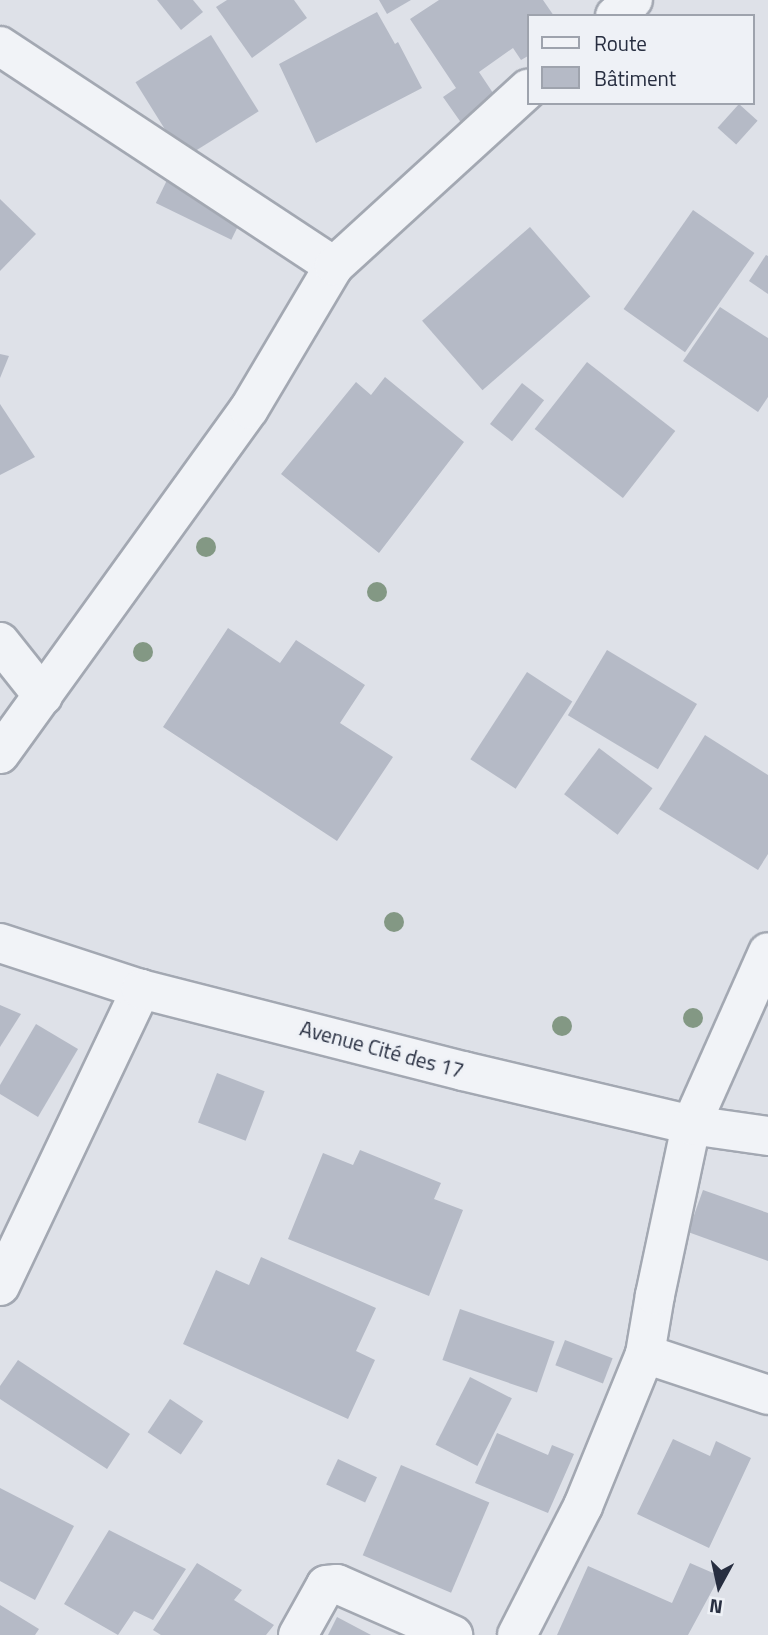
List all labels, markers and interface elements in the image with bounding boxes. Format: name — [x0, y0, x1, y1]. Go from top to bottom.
legend — [526, 14, 754, 105]
text: Route — [594, 27, 647, 59]
text: Bâtiment — [594, 62, 676, 94]
street label: Avenue Cité des 17 — [297, 1015, 467, 1083]
north arrow — [684, 1551, 754, 1621]
text: N — [707, 1592, 725, 1623]

